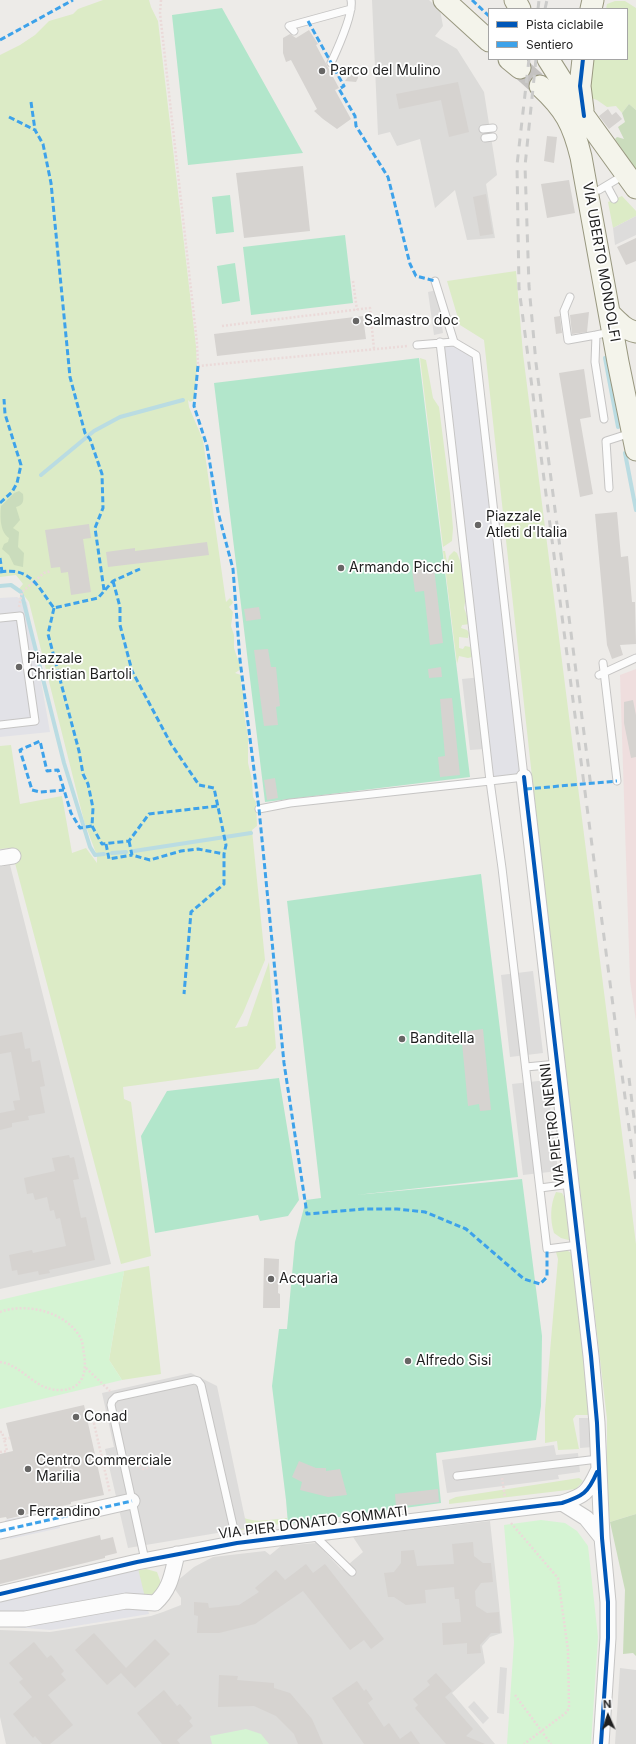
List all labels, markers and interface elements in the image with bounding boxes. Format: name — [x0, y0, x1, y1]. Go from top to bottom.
legend — [488, 8, 628, 60]
text: Pista ciclabile — [526, 17, 603, 32]
text: Sentiero — [526, 37, 573, 52]
place label: Parco del Mulino — [330, 63, 441, 79]
marker: Parco del Mulino — [317, 66, 327, 76]
street label: VIA UBERTO MONDOLFI — [579, 181, 623, 343]
place label: Salmastro doc — [364, 313, 459, 329]
marker: Salmastro doc — [351, 316, 361, 326]
place label: Piazzale Atleti d'Italia — [486, 509, 567, 542]
marker: Piazzale Atleti d'Italia — [473, 520, 483, 530]
place label: Armando Picchi — [349, 560, 453, 576]
marker: Armando Picchi — [336, 563, 346, 573]
place label: Piazzale Christian Bartoli — [27, 651, 132, 684]
marker: Piazzale Christian Bartoli — [14, 662, 24, 672]
place label: Banditella — [410, 1031, 475, 1047]
marker: Banditella — [397, 1034, 407, 1044]
street label: VIA PIETRO NENNI — [537, 1062, 569, 1188]
place label: Acquaria — [279, 1271, 338, 1287]
marker: Acquaria — [266, 1274, 276, 1284]
place label: Alfredo Sisi — [416, 1353, 491, 1369]
marker: Alfredo Sisi — [403, 1356, 413, 1366]
place label: Conad — [84, 1409, 127, 1425]
marker: Conad — [71, 1412, 81, 1422]
place label: Centro Commerciale Marilia — [36, 1453, 172, 1486]
marker: Centro Commerciale Marilia — [23, 1464, 33, 1474]
street label: VIA PIER DONATO SOMMATI — [217, 1503, 409, 1543]
place label: Ferrandino — [29, 1504, 100, 1520]
marker: Ferrandino — [16, 1507, 26, 1517]
north arrow — [588, 1696, 628, 1736]
text: N — [603, 1697, 612, 1711]

